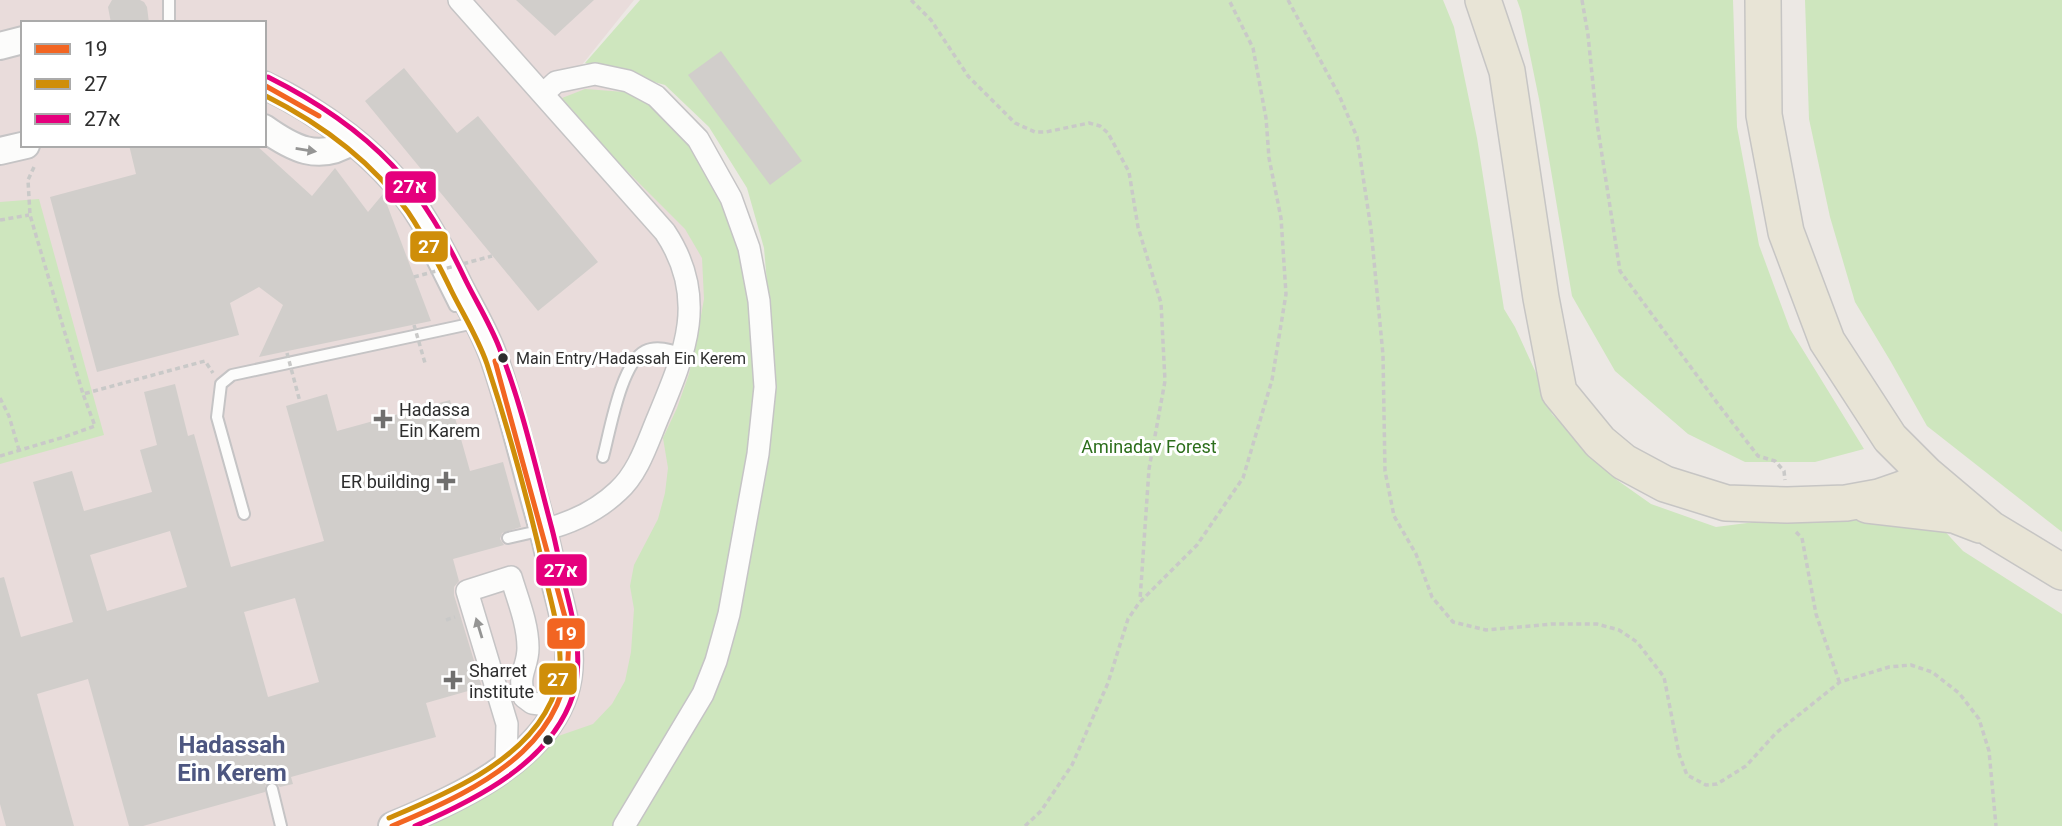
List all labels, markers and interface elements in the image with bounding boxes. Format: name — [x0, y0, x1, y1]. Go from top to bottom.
legend — [21, 21, 266, 147]
text: 19 — [84, 37, 108, 61]
text: 27 — [84, 72, 108, 96]
text: 27א — [84, 107, 121, 131]
one-way arrow — [295, 144, 317, 155]
line badge: 27א — [384, 170, 437, 204]
text: 27א — [393, 175, 427, 198]
line badge: 27 — [409, 230, 449, 263]
text: 27 — [418, 235, 440, 258]
place label: Main Entry/Hadassah Ein Kerem — [516, 349, 746, 368]
marker: Main Entry/Hadassah Ein Kerem — [496, 351, 510, 365]
place label: Hadassa Ein Karem — [399, 399, 480, 441]
marker: Hadassa Ein Karem — [373, 409, 393, 429]
park label: Aminadav Forest — [1081, 436, 1217, 457]
place label: ER building — [341, 471, 430, 492]
marker: ER building — [436, 471, 456, 491]
line badge: 27א — [535, 553, 588, 587]
text: 27א — [544, 559, 578, 582]
line badge: 19 — [546, 617, 586, 650]
one-way arrow — [473, 618, 483, 639]
text: 19 — [555, 622, 577, 645]
place label: Sharret institute — [469, 660, 534, 702]
line badge: 27 — [538, 662, 578, 696]
text: 27 — [547, 668, 569, 691]
marker: Sharret institute — [443, 670, 463, 690]
district label: Hadassah Ein Kerem — [177, 731, 287, 787]
unlabelled marker — [541, 733, 555, 747]

